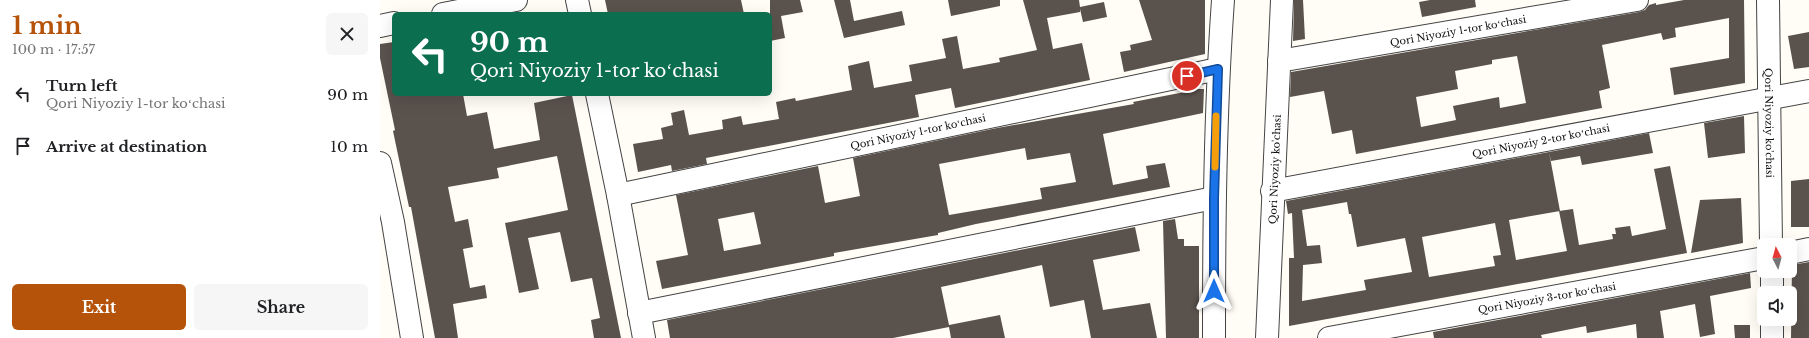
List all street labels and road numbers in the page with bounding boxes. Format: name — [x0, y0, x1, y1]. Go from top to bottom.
street label: Qori Niyoziy 1-tor koʻchasi — [1389, 13, 1528, 49]
street label: Qori Niyoziy ko'chasi — [1762, 68, 1777, 179]
street label: Qori Niyoziy 1-tor koʻchasi — [849, 111, 987, 153]
street label: Qori Niyoziy ko'chasi — [1266, 113, 1283, 224]
street label: Qori Niyoziy 2-tor koʻchasi — [1471, 121, 1611, 161]
street label: Qori Niyoziy 3-tor koʻchasi — [1477, 279, 1618, 317]

